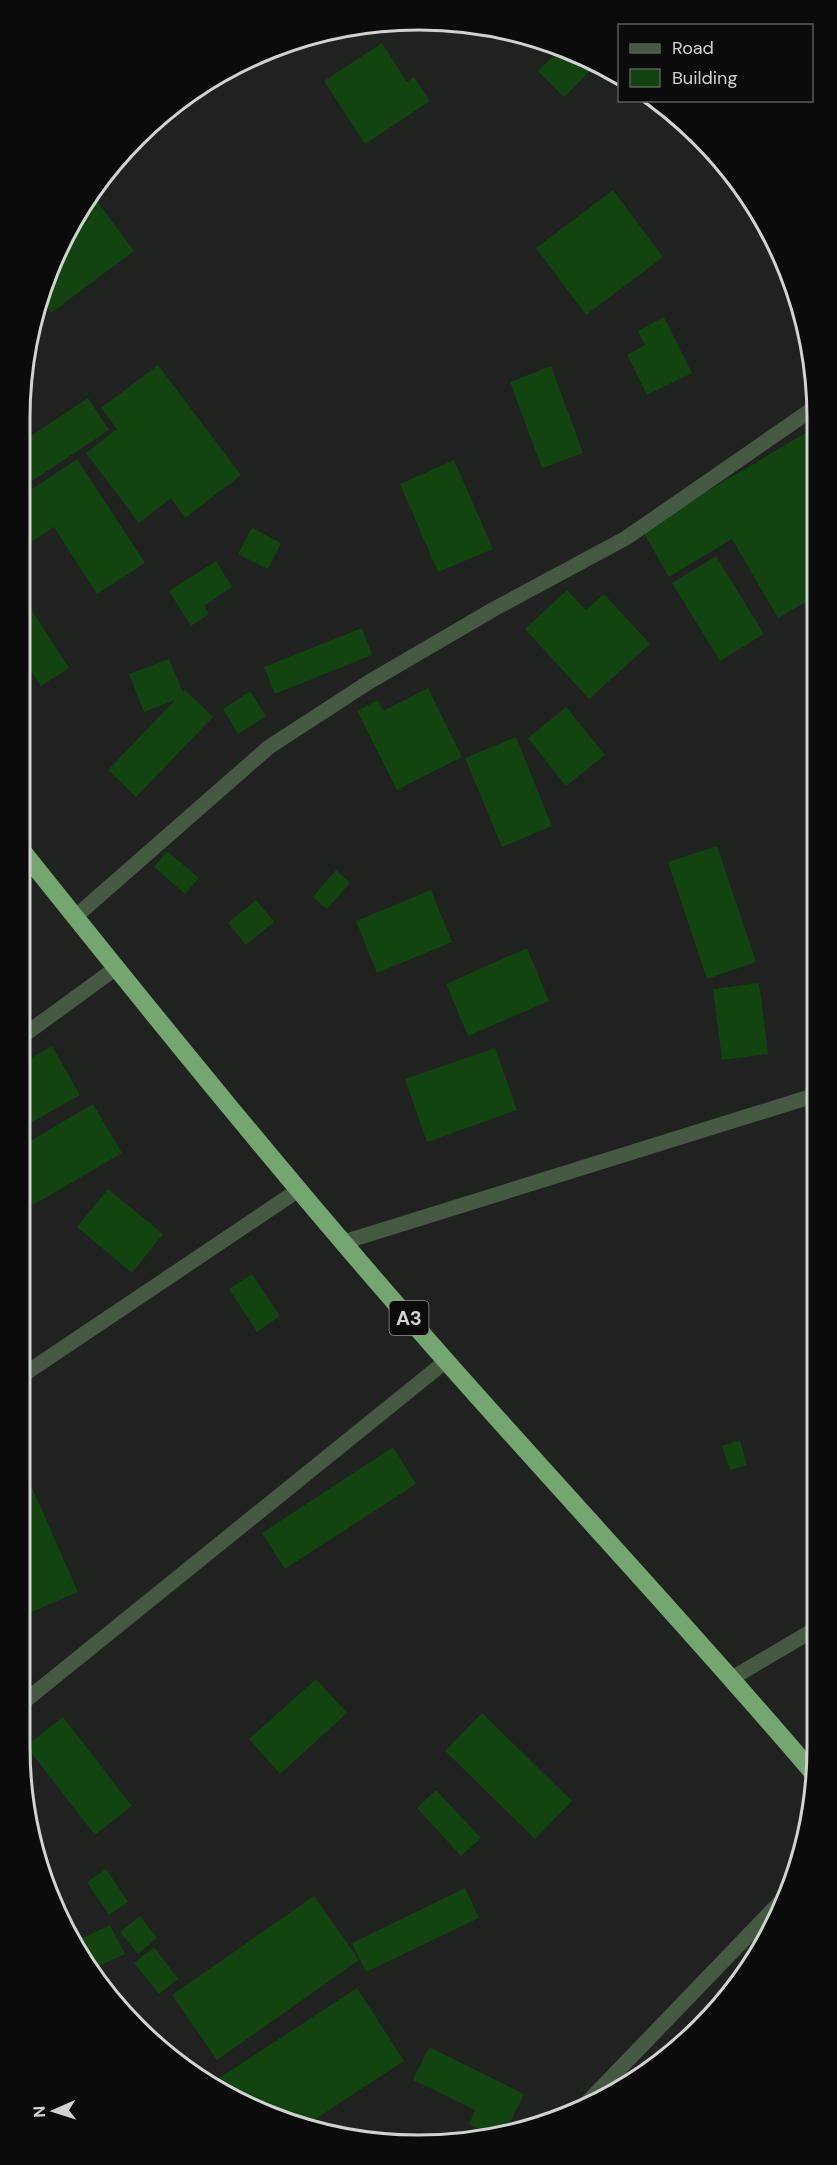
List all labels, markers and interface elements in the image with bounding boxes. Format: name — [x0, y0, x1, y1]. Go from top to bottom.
legend — [618, 24, 813, 102]
text: Road — [672, 36, 714, 60]
text: Building — [672, 66, 737, 90]
road number: A3 — [390, 1301, 428, 1335]
north arrow — [24, 2081, 84, 2141]
text: N — [29, 2105, 50, 2118]

